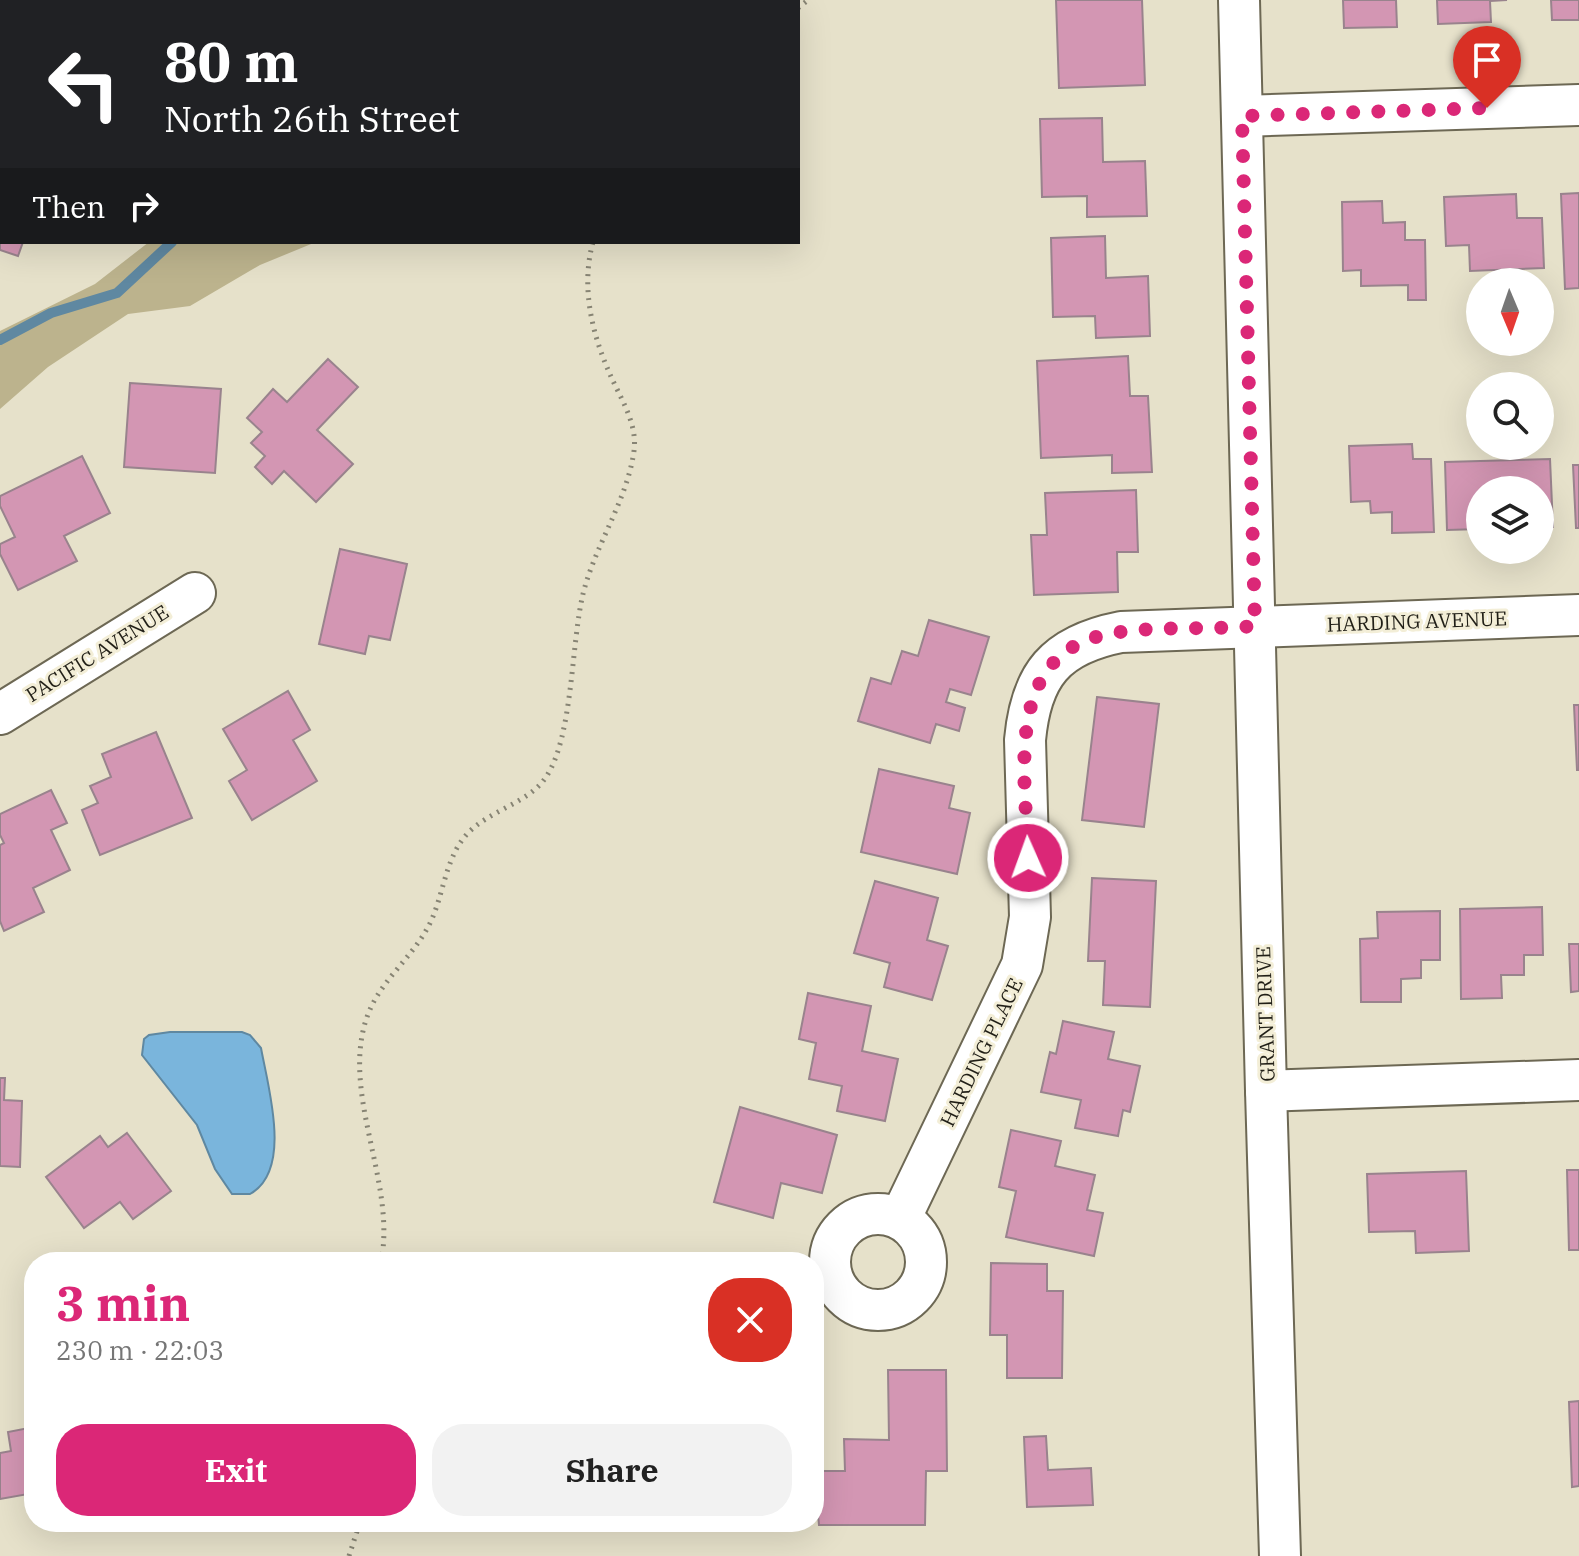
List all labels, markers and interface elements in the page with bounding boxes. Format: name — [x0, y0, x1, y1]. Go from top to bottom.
text: 80 m — [164, 25, 299, 97]
pin — [1453, 26, 1521, 108]
icon: left — [32, 32, 136, 136]
icon: arrive — [1465, 38, 1509, 82]
text: North 26th Street — [164, 95, 460, 142]
icon: right — [122, 184, 166, 228]
text: Then — [32, 187, 106, 226]
north arrow — [1466, 268, 1554, 356]
map controls — [1466, 268, 1554, 564]
button: search — [1466, 372, 1554, 460]
button: layers — [1466, 476, 1554, 564]
street label: PACIFIC AVENUE — [20, 598, 174, 708]
street label: HARDING AVENUE — [1326, 604, 1508, 638]
position arrow — [986, 816, 1070, 900]
street label: GRANT DRIVE — [1249, 946, 1281, 1082]
street label: HARDING PLACE — [933, 973, 1029, 1131]
text: 3 min — [56, 1272, 190, 1334]
button: close — [708, 1278, 792, 1362]
text: 230 m · 22:03 — [56, 1333, 224, 1367]
button: Exit — [56, 1424, 416, 1516]
button: Share — [432, 1424, 792, 1516]

